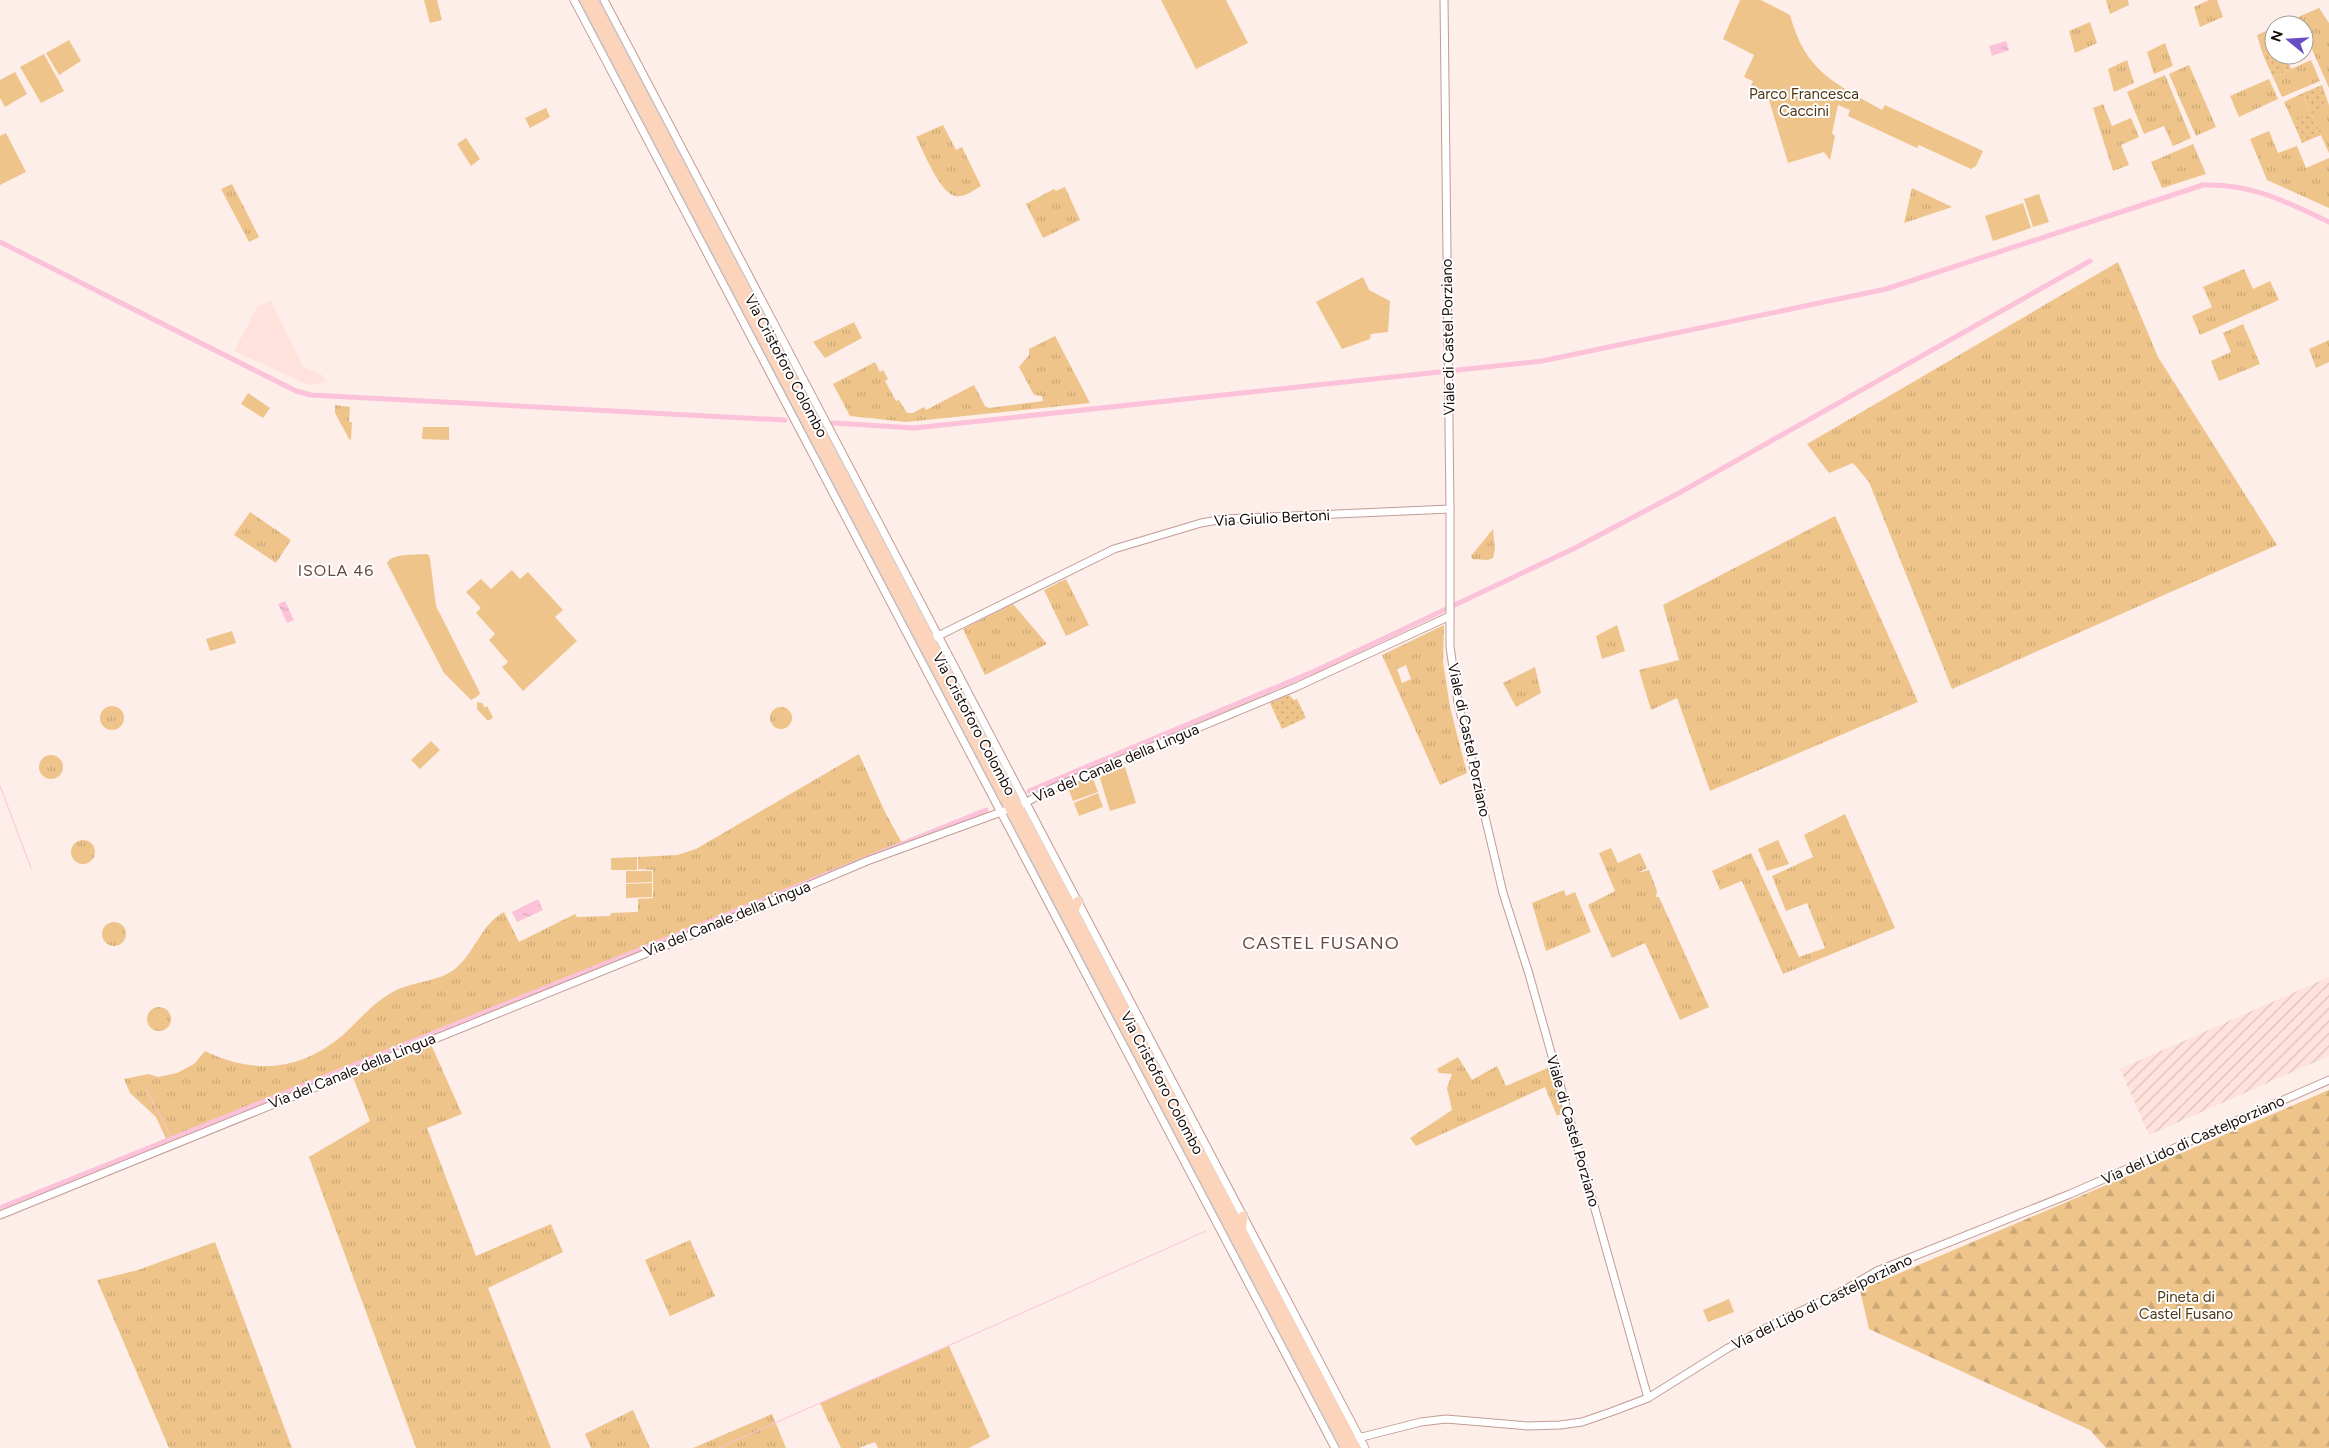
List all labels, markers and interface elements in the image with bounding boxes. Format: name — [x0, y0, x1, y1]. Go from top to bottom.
north arrow — [2264, 15, 2314, 65]
text: N — [2267, 28, 2287, 44]
park label: Parco Francesca Caccini — [1749, 85, 1859, 120]
street label: Viale di Castel Porziano — [1438, 258, 1458, 416]
street label: Via Cristoforo Colombo — [741, 291, 831, 441]
street label: Via Giulio Bertoni — [1213, 506, 1331, 530]
district label: ISOLA 46 — [298, 561, 374, 580]
street label: Via Cristoforo Colombo — [929, 649, 1019, 799]
street label: Viale di Castel Porziano — [1444, 661, 1494, 819]
street label: Via del Canale della Lingua — [1030, 720, 1202, 806]
street label: Via del Canale della Lingua — [641, 877, 813, 961]
district label: CASTEL FUSANO — [1242, 932, 1400, 954]
street label: Via Cristoforo Colombo — [1117, 1008, 1207, 1158]
street label: Via del Canale della Lingua — [266, 1029, 438, 1113]
street label: Viale di Castel Porziano — [1543, 1053, 1603, 1209]
street label: Via del Lido di Castelporziano — [2099, 1091, 2288, 1189]
street label: Via del Lido di Castelporziano — [1729, 1250, 1915, 1354]
park label: Pineta di Castel Fusano — [2139, 1288, 2233, 1323]

